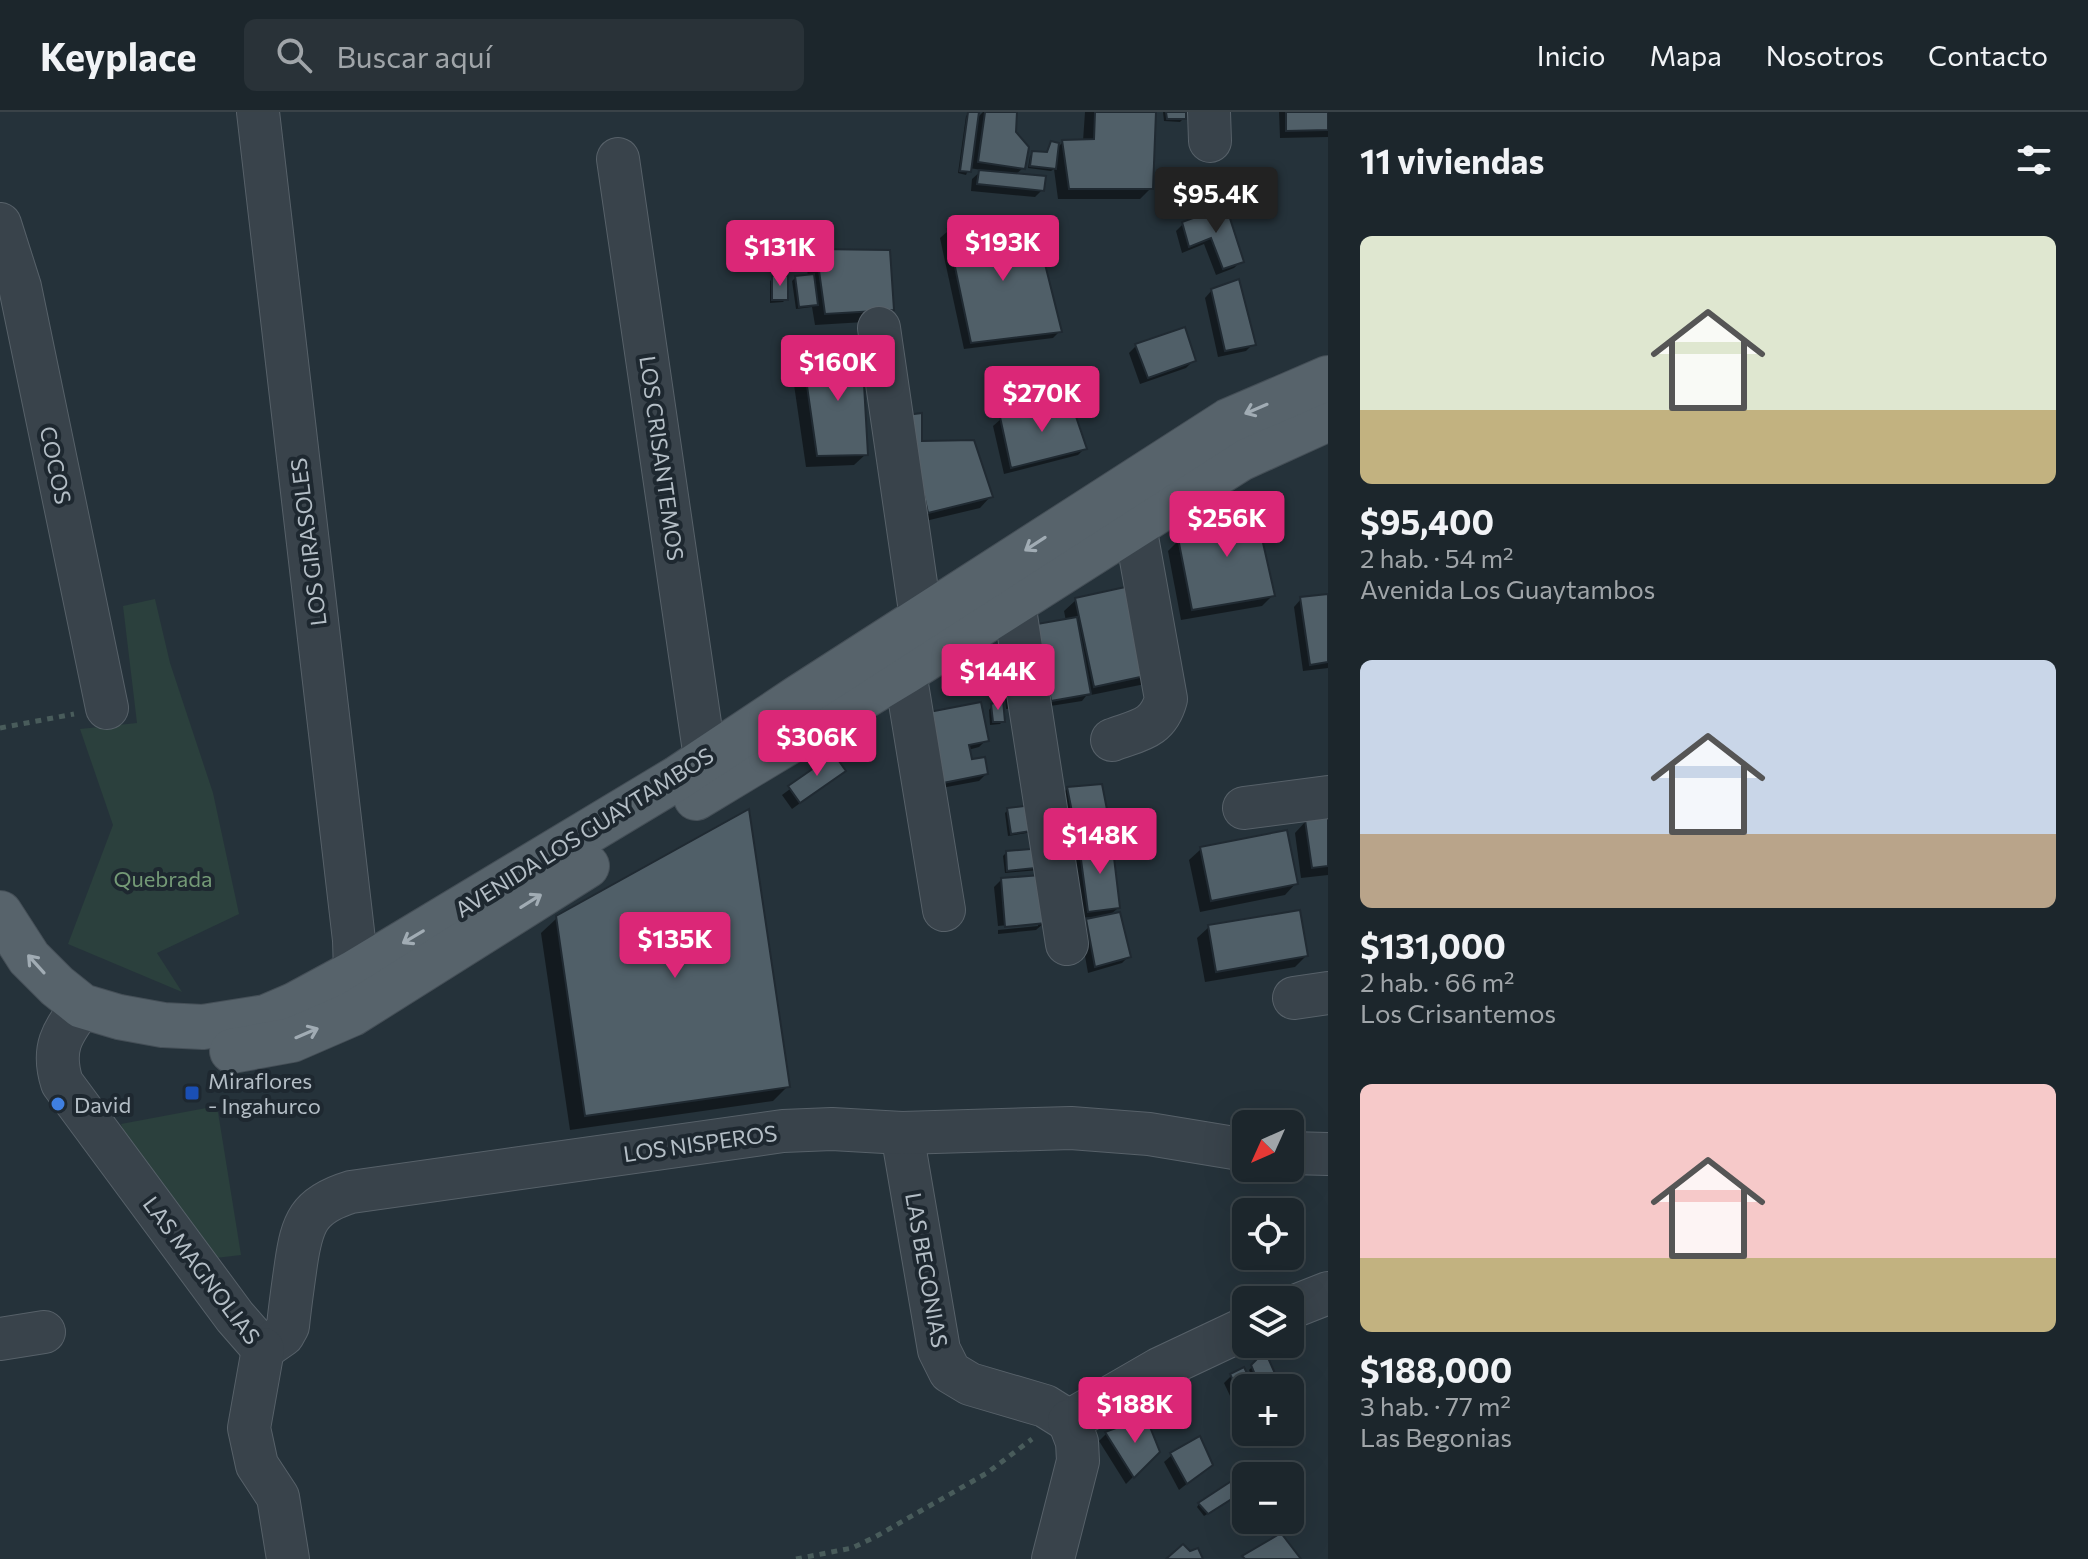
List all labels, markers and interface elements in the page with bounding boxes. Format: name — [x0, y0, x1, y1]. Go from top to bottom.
search box — [244, 19, 804, 91]
text: Keyplace — [40, 32, 196, 79]
icon: search — [272, 33, 316, 77]
text: Buscar aquí — [336, 37, 492, 74]
text: Inicio — [1537, 38, 1605, 72]
text: Mapa — [1649, 38, 1722, 72]
text: Nosotros — [1766, 38, 1884, 72]
text: Contacto — [1928, 38, 2048, 72]
icon: filters — [2012, 138, 2056, 182]
text: 11 viviendas — [1360, 139, 1544, 181]
pin: $95.4K — [1151, 167, 1281, 235]
text: $95.4K — [1173, 177, 1259, 208]
pin: $193K — [947, 215, 1059, 283]
pin: $131K — [724, 220, 836, 288]
text: $193K — [965, 225, 1041, 256]
text: $131K — [744, 230, 816, 261]
icon: home — [1636, 288, 1780, 432]
pin: $160K — [782, 335, 894, 403]
text: $160K — [799, 345, 877, 376]
street label: LOS CRISANTEMOS — [634, 354, 690, 562]
pin: $270K — [986, 366, 1098, 434]
text: $270K — [1002, 376, 1082, 407]
one-way arrow — [1244, 402, 1269, 417]
street label: COCOS — [35, 424, 77, 507]
street label: LOS GIRASOLES — [284, 456, 332, 627]
pin: $256K — [1171, 491, 1283, 559]
text: $95,400 — [1360, 500, 1494, 542]
text: $256K — [1187, 501, 1267, 532]
one-way arrow — [1024, 536, 1046, 552]
text: 2 hab. · 54 m² — [1360, 542, 1514, 573]
text: Avenida Los Guaytambos — [1360, 573, 1655, 604]
pin: $144K — [942, 644, 1054, 712]
text: $144K — [960, 654, 1036, 685]
pin: $306K — [761, 710, 873, 778]
icon: home — [1636, 712, 1780, 856]
text: $306K — [776, 720, 858, 751]
street label: AVENIDA LOS GUAYTAMBOS — [450, 741, 718, 923]
pin: $148K — [1044, 808, 1156, 876]
text: $148K — [1062, 818, 1138, 849]
park label: Quebrada — [113, 865, 213, 892]
one-way arrow — [519, 893, 542, 909]
pin: $135K — [619, 912, 731, 980]
text: $135K — [637, 922, 713, 953]
text: $131,000 — [1360, 924, 1506, 966]
one-way arrow — [402, 929, 425, 945]
one-way arrow — [27, 954, 46, 975]
text: 2 hab. · 66 m² — [1360, 966, 1515, 997]
text: Los Crisantemos — [1360, 997, 1556, 1028]
one-way arrow — [294, 1025, 319, 1040]
place label: Miraflores - Ingahurco — [208, 1067, 321, 1119]
marker: Miraflores - Ingahurco — [183, 1084, 201, 1102]
place label: David — [74, 1091, 131, 1118]
marker: David — [49, 1095, 67, 1113]
north arrow — [1232, 1110, 1304, 1182]
map controls — [1232, 1110, 1304, 1534]
street label: LOS NISPEROS — [621, 1119, 779, 1167]
icon: home — [1636, 1136, 1780, 1280]
street label: LAS BEGONIAS — [900, 1190, 954, 1350]
street label: LAS MAGNOLIAS — [138, 1191, 266, 1349]
button: locate — [1232, 1198, 1304, 1270]
button: layers — [1232, 1286, 1304, 1358]
text: $188,000 — [1360, 1348, 1512, 1390]
button: + — [1232, 1374, 1304, 1446]
pin: $188K — [1079, 1377, 1191, 1445]
text: $188K — [1096, 1387, 1174, 1418]
text: 3 hab. · 77 m² — [1360, 1390, 1511, 1421]
text: Las Begonias — [1360, 1421, 1512, 1452]
button: − — [1232, 1462, 1304, 1534]

